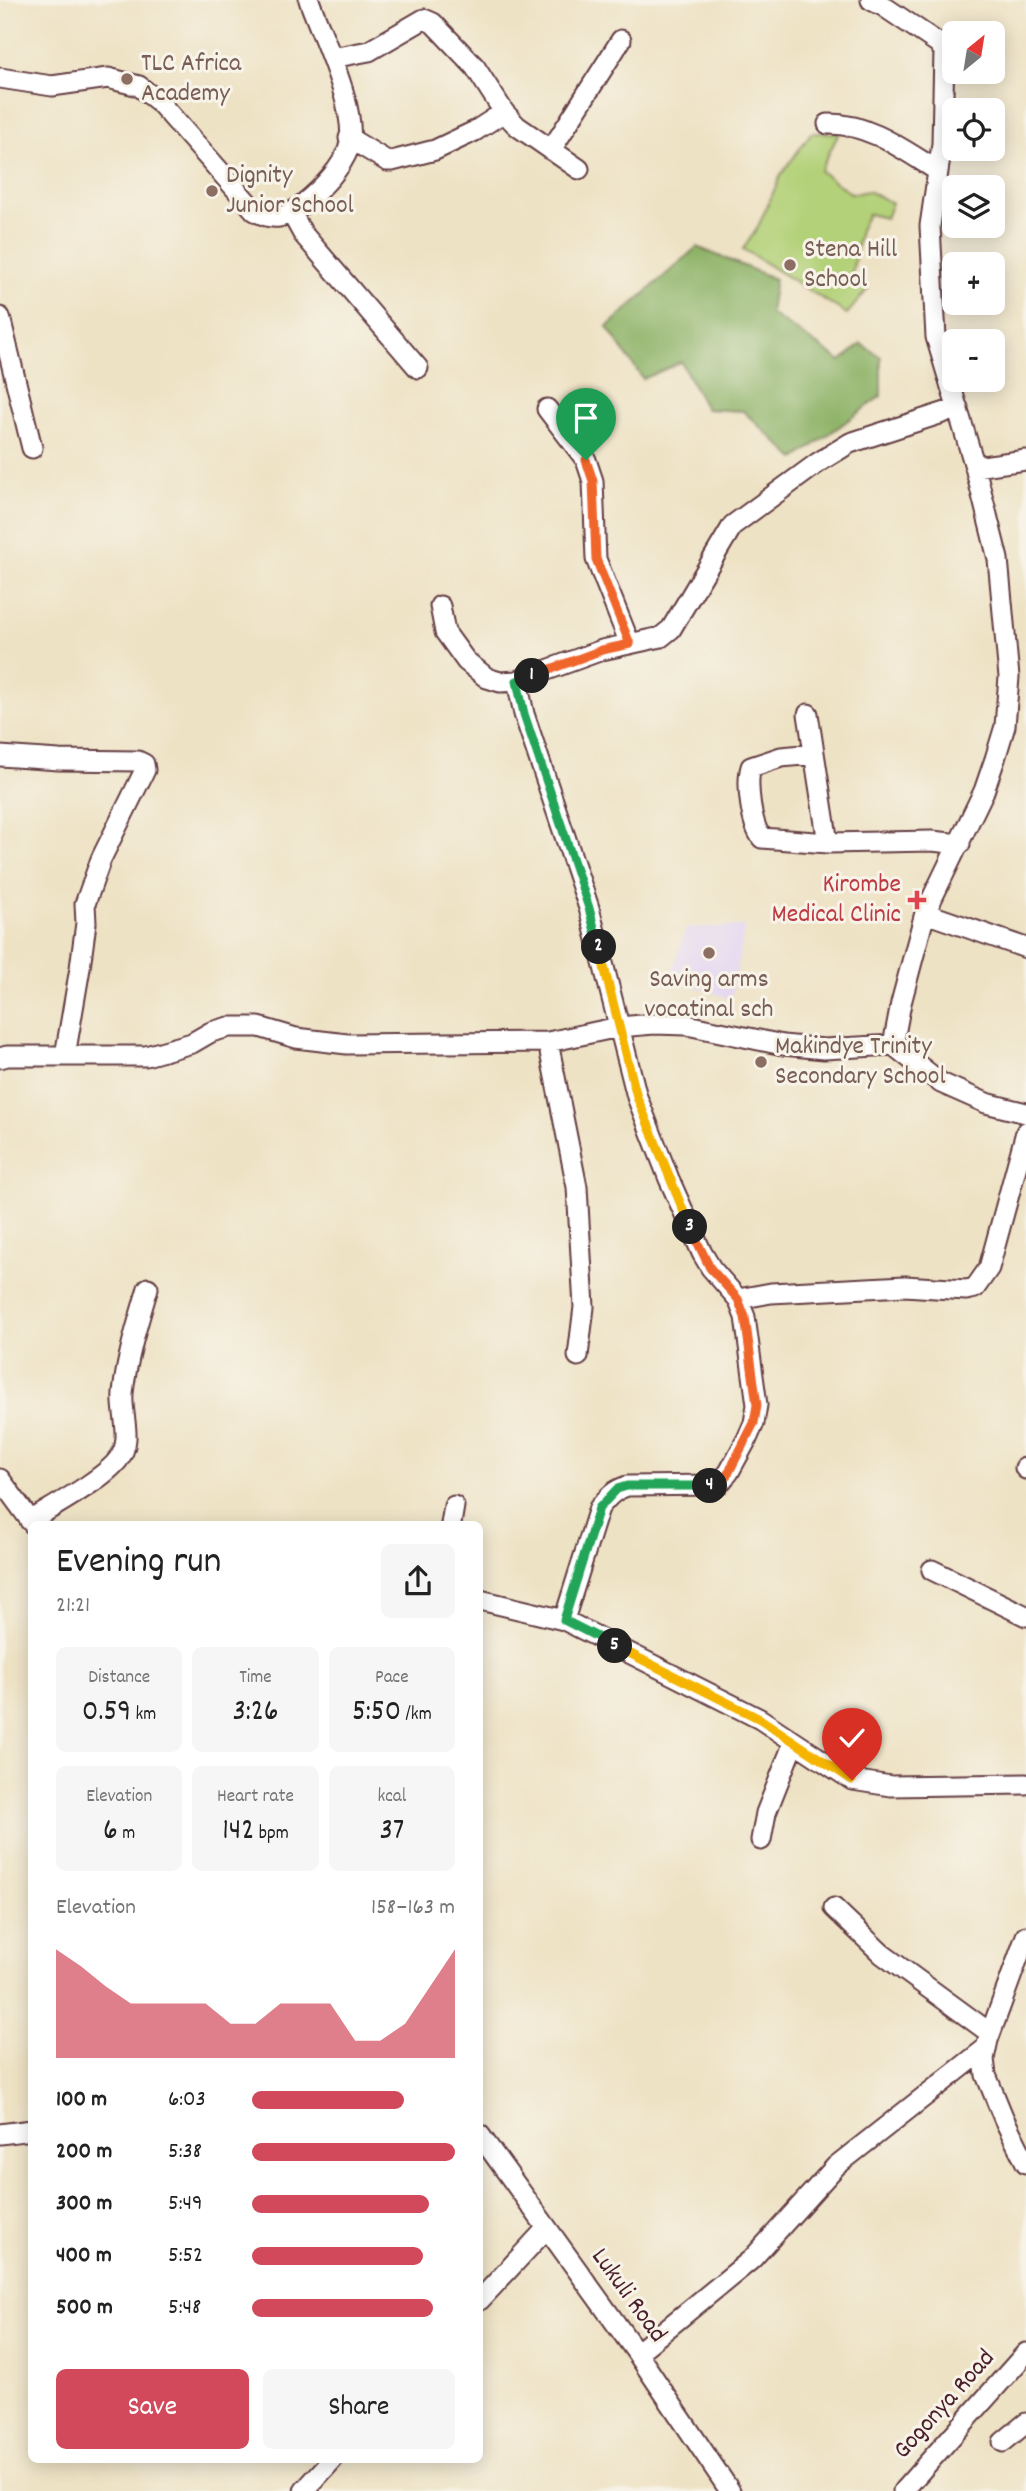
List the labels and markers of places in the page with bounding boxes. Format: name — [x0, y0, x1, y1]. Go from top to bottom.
place label: TLC Africa Academy — [141, 46, 242, 113]
marker: TLC Africa Academy — [119, 71, 135, 87]
place label: Dignity Junior School — [226, 158, 354, 225]
marker: Dignity Junior School — [204, 183, 220, 199]
place label: Stena Hill School — [804, 232, 897, 299]
marker: Stena Hill School — [782, 257, 798, 273]
pin — [556, 388, 616, 460]
pin: 1 — [514, 658, 550, 694]
place label: Kirombe Medical Clinic — [772, 867, 901, 934]
marker: Kirombe Medical Clinic — [907, 890, 927, 910]
pin: 2 — [582, 930, 616, 964]
marker: Saving arms vocatinal sch — [701, 945, 717, 961]
place label: Saving arms vocatinal sch — [644, 962, 774, 1029]
place label: Makindye Trinity Secondary School — [775, 1029, 946, 1096]
marker: Makindye Trinity Secondary School — [753, 1054, 769, 1070]
pin: 3 — [672, 1210, 708, 1244]
pin: 4 — [692, 1468, 728, 1504]
pin: 5 — [598, 1628, 632, 1664]
pin — [822, 1708, 882, 1780]

